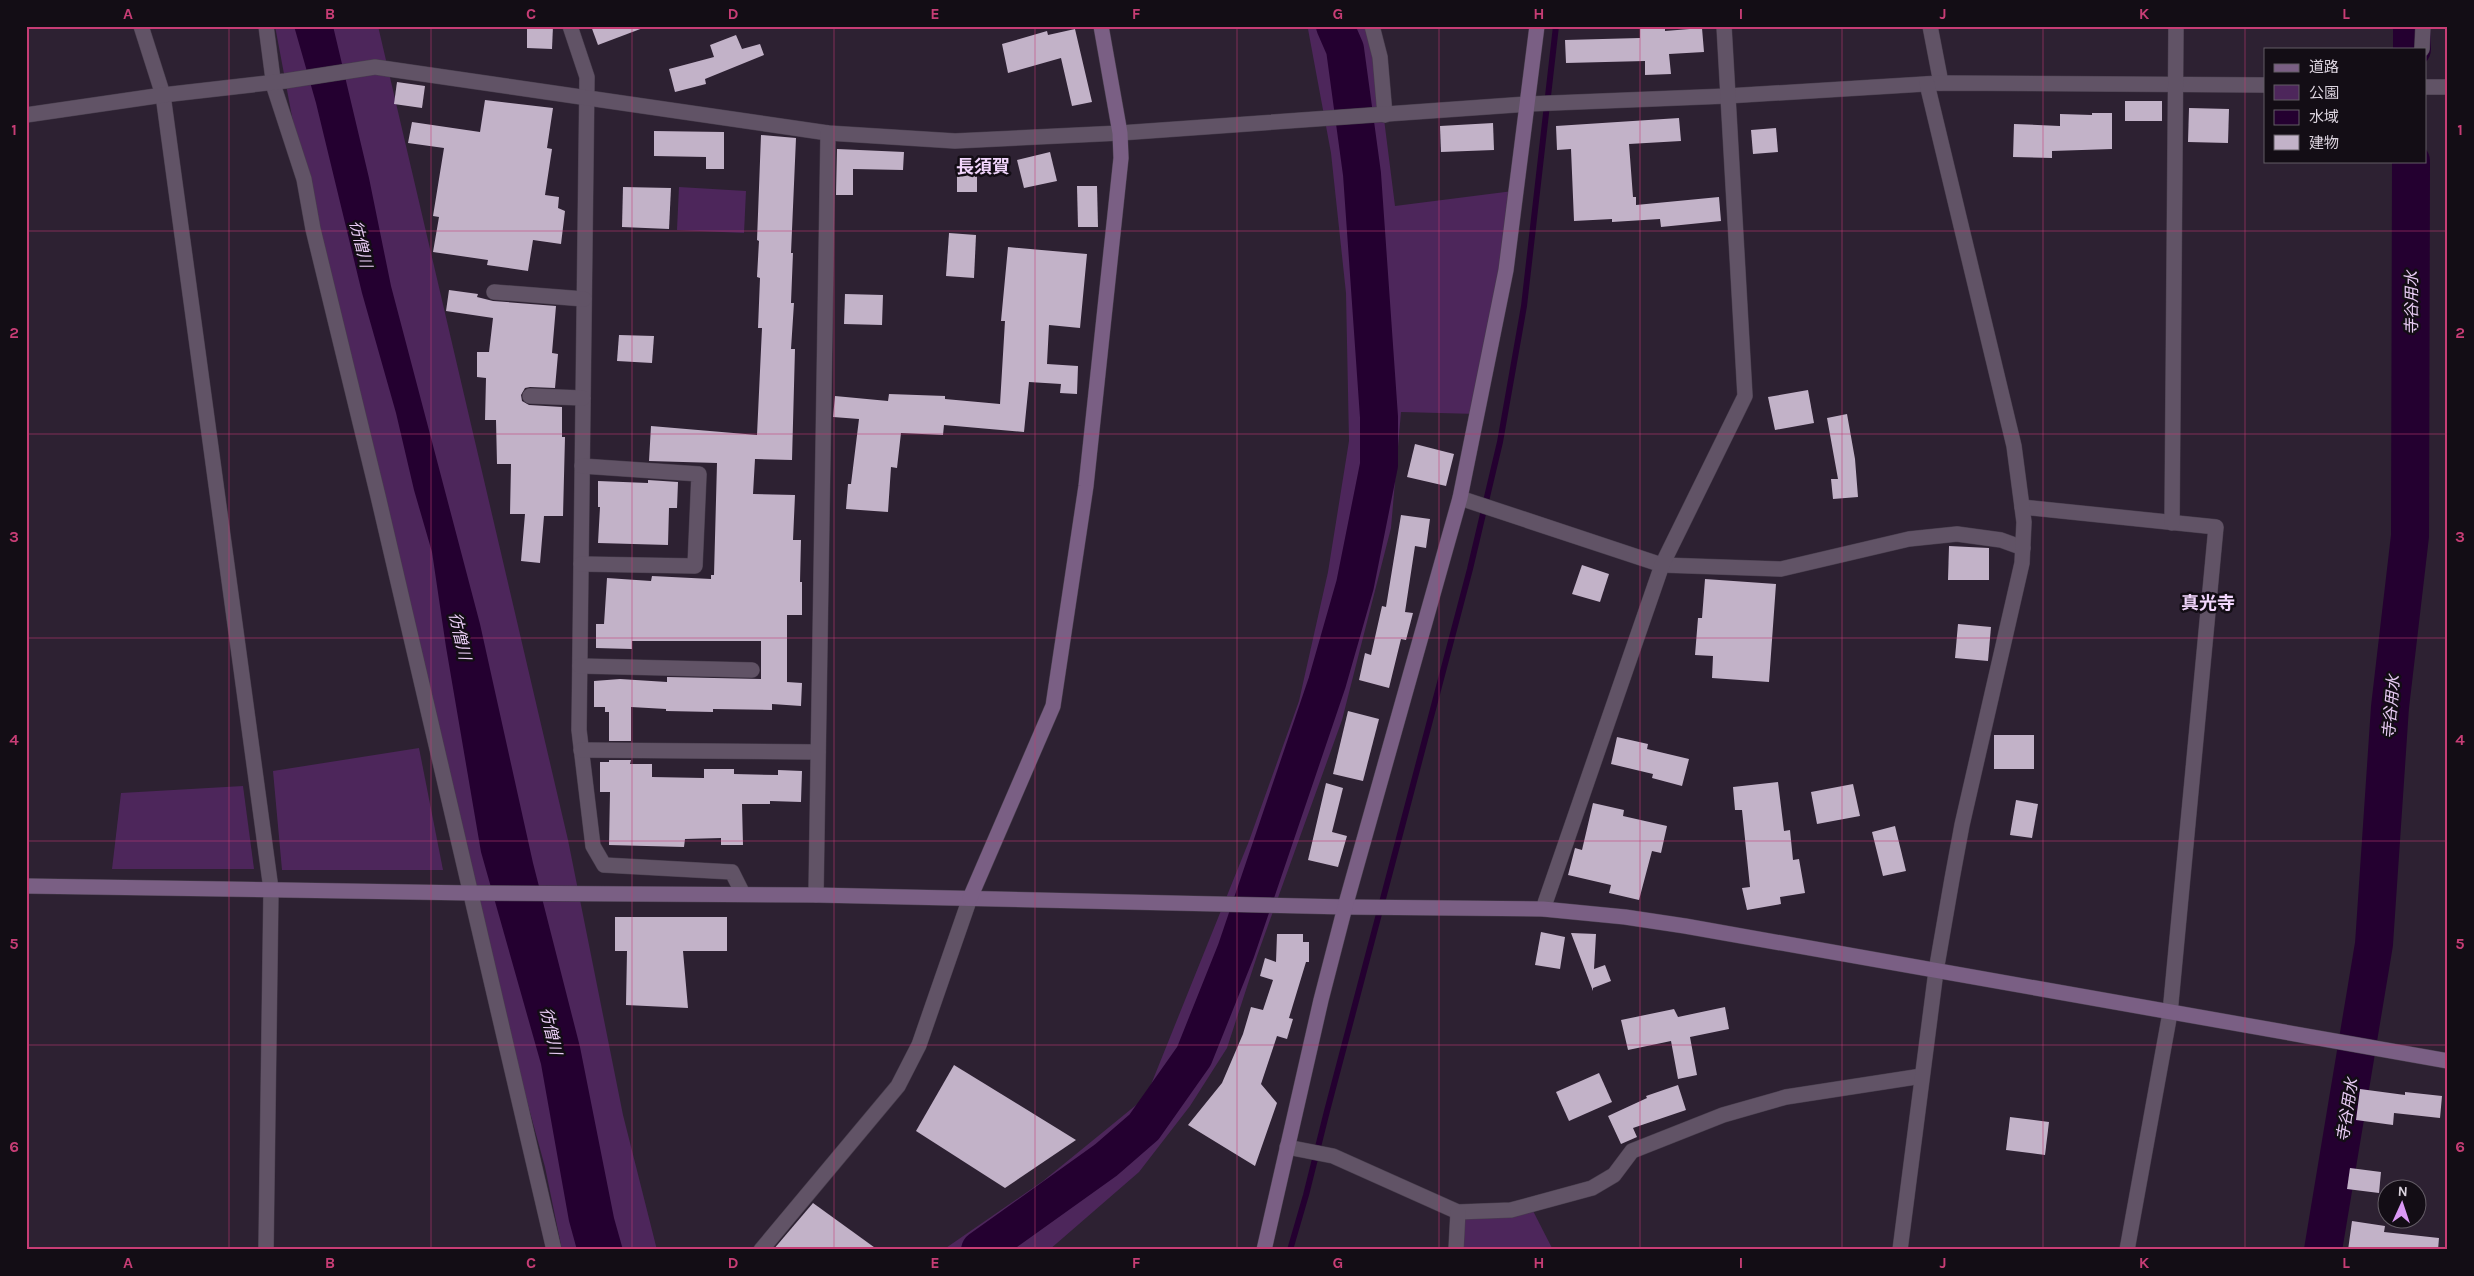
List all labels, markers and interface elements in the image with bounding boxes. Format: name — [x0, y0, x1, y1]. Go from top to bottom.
text: A — [123, 4, 133, 23]
text: B — [325, 4, 335, 23]
text: C — [526, 4, 536, 23]
text: D — [728, 4, 739, 23]
text: E — [930, 4, 940, 23]
text: F — [1132, 4, 1141, 23]
text: G — [1333, 4, 1343, 23]
text: H — [1533, 4, 1545, 23]
text: I — [1739, 4, 1743, 23]
text: J — [1939, 4, 1947, 23]
text: K — [2139, 4, 2150, 23]
text: L — [2342, 4, 2350, 23]
legend — [2264, 48, 2426, 162]
text: 道路 — [2309, 58, 2339, 76]
text: 公園 — [2309, 84, 2339, 102]
text: 水域 — [2309, 108, 2339, 126]
text: 1 — [11, 120, 17, 139]
text: 1 — [2457, 120, 2463, 139]
text: 建物 — [2309, 134, 2339, 152]
district label: 長須賀 — [956, 156, 1010, 178]
water label: 彷僧川 — [346, 218, 377, 272]
water label: 寺谷用水 — [2402, 269, 2421, 335]
text: 2 — [9, 323, 19, 342]
text: 2 — [2455, 323, 2465, 342]
text: 3 — [9, 527, 19, 546]
text: 3 — [2455, 527, 2465, 546]
district label: 真光寺 — [2181, 592, 2235, 614]
water label: 彷僧川 — [445, 610, 475, 663]
water label: 寺谷用水 — [2379, 672, 2403, 740]
text: 4 — [9, 730, 19, 749]
text: 4 — [2455, 730, 2465, 749]
text: 5 — [9, 934, 19, 953]
text: 5 — [2455, 934, 2465, 953]
water label: 彷僧川 — [536, 1005, 566, 1058]
water label: 寺谷用水 — [2333, 1075, 2362, 1143]
text: 6 — [9, 1137, 19, 1156]
text: 6 — [2455, 1137, 2465, 1156]
north arrow — [2376, 1178, 2426, 1228]
text: N — [2397, 1183, 2408, 1200]
text: A — [123, 1253, 133, 1272]
text: B — [325, 1253, 335, 1272]
text: C — [526, 1253, 536, 1272]
text: D — [728, 1253, 739, 1272]
text: E — [930, 1253, 940, 1272]
text: F — [1132, 1253, 1141, 1272]
text: G — [1333, 1253, 1343, 1272]
text: H — [1533, 1253, 1545, 1272]
text: I — [1739, 1253, 1743, 1272]
text: J — [1939, 1253, 1947, 1272]
text: K — [2139, 1253, 2150, 1272]
text: L — [2342, 1253, 2350, 1272]

